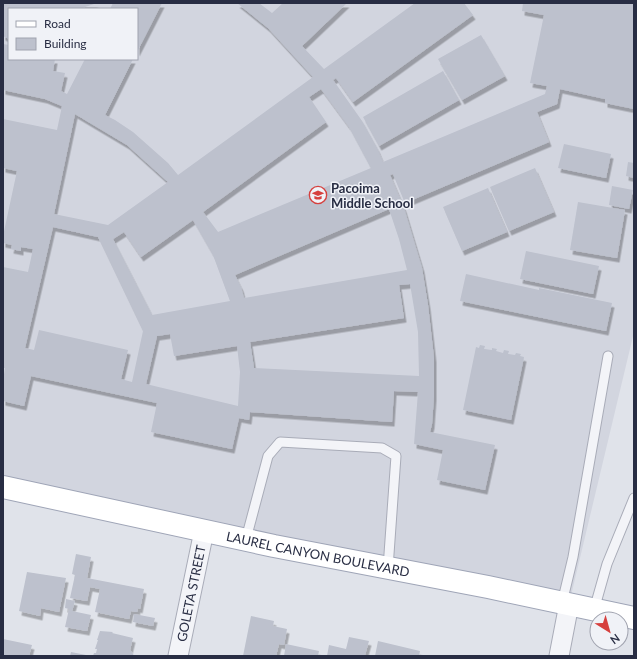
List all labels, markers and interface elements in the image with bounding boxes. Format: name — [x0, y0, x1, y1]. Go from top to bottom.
legend — [8, 8, 138, 60]
text: Road — [44, 16, 71, 31]
text: Building — [44, 36, 87, 51]
place label: Pacoima Middle School — [331, 180, 413, 211]
school or university icon: Pacoima Middle School — [308, 185, 328, 205]
street label: LAUREL CANYON BOULEVARD — [225, 528, 411, 580]
street label: GOLETA STREET — [173, 543, 209, 643]
north arrow — [589, 611, 629, 651]
text: N — [608, 632, 623, 647]

